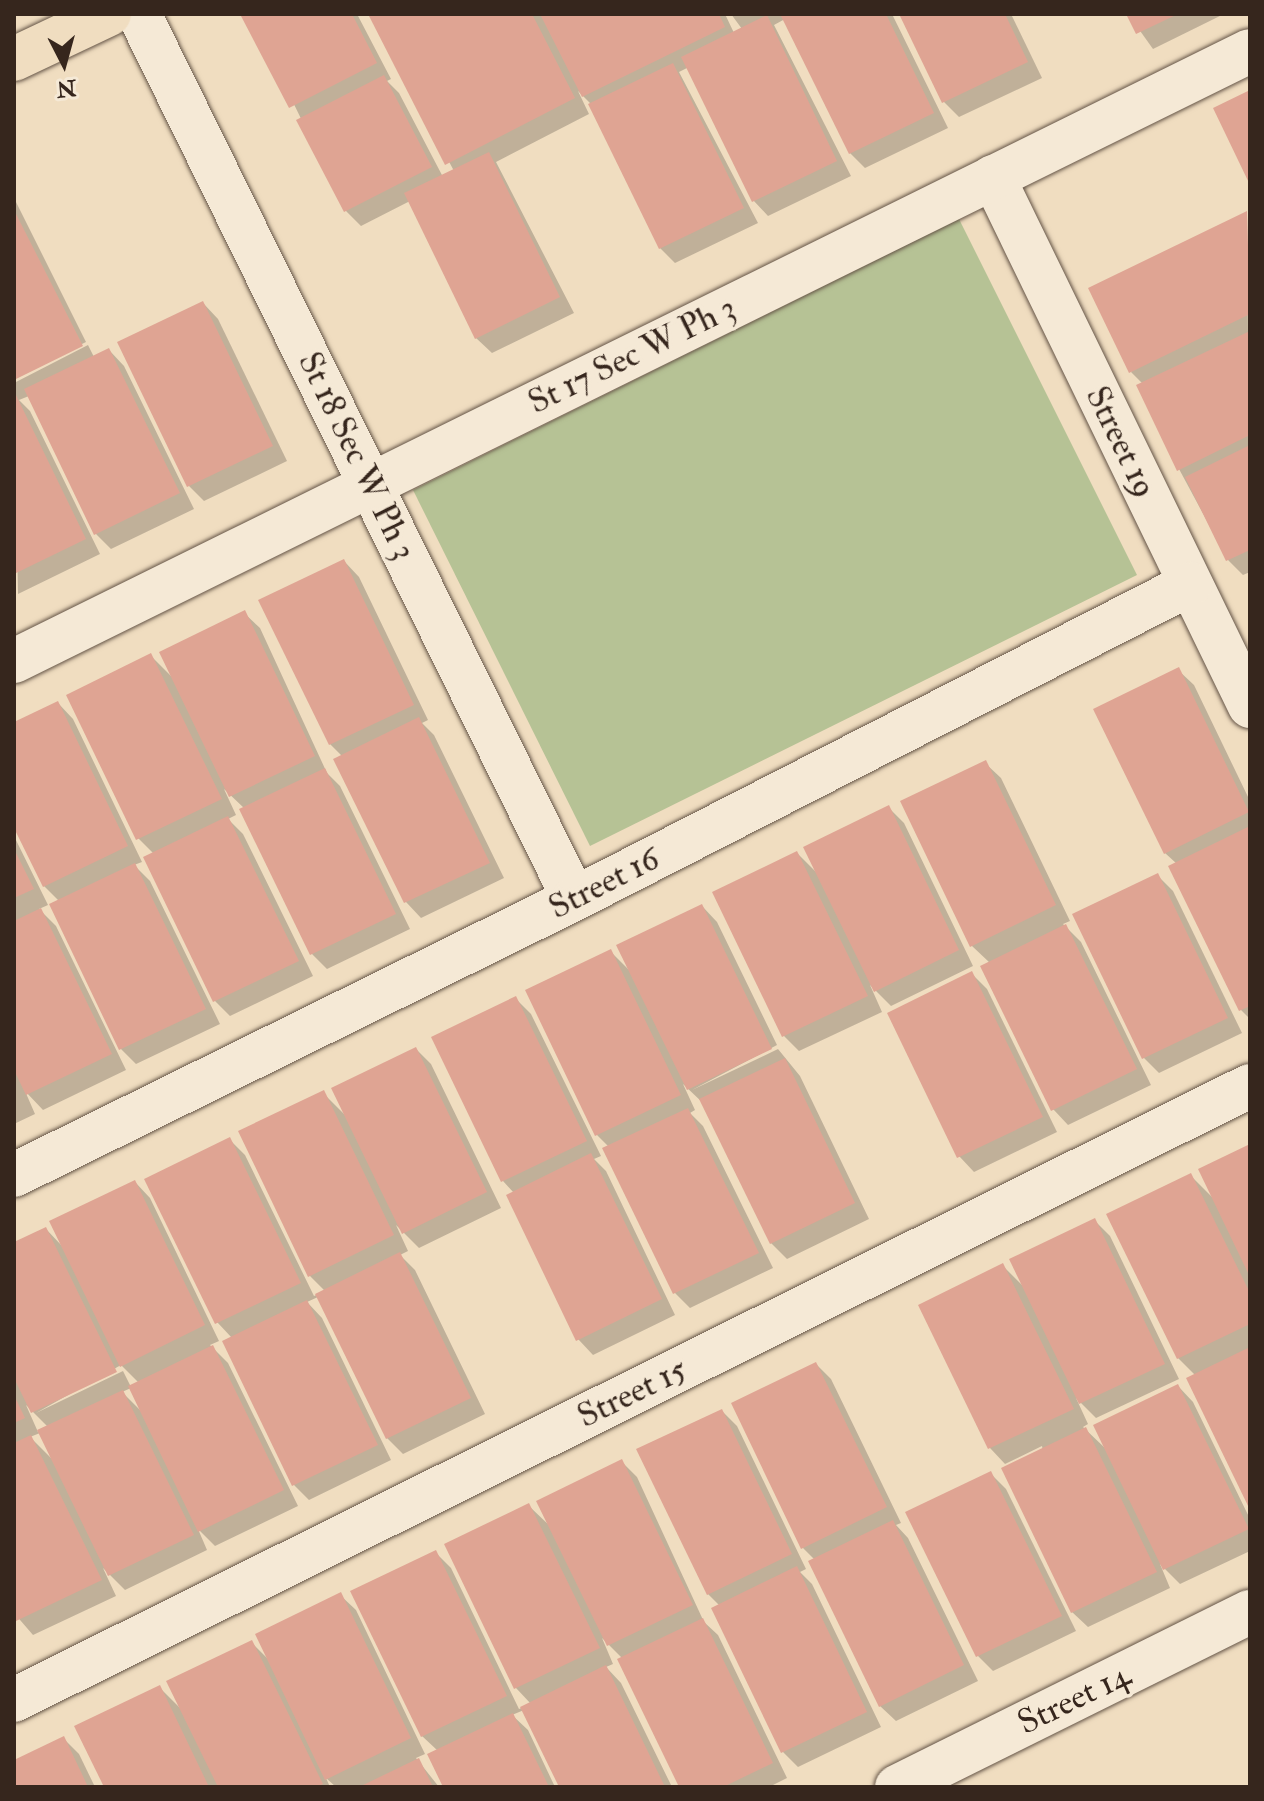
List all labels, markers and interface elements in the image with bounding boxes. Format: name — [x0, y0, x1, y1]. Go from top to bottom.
north arrow — [24, 24, 104, 104]
text: N — [55, 73, 78, 103]
street label: St 17 Sec W Ph 3 — [522, 287, 742, 423]
street label: St 18 Sec W Ph 3 — [289, 345, 425, 567]
street label: Street 19 — [1077, 380, 1165, 504]
street label: Street 16 — [542, 838, 666, 928]
street label: Street 15 — [571, 1349, 693, 1437]
street label: Street 14 — [1011, 1654, 1137, 1744]

